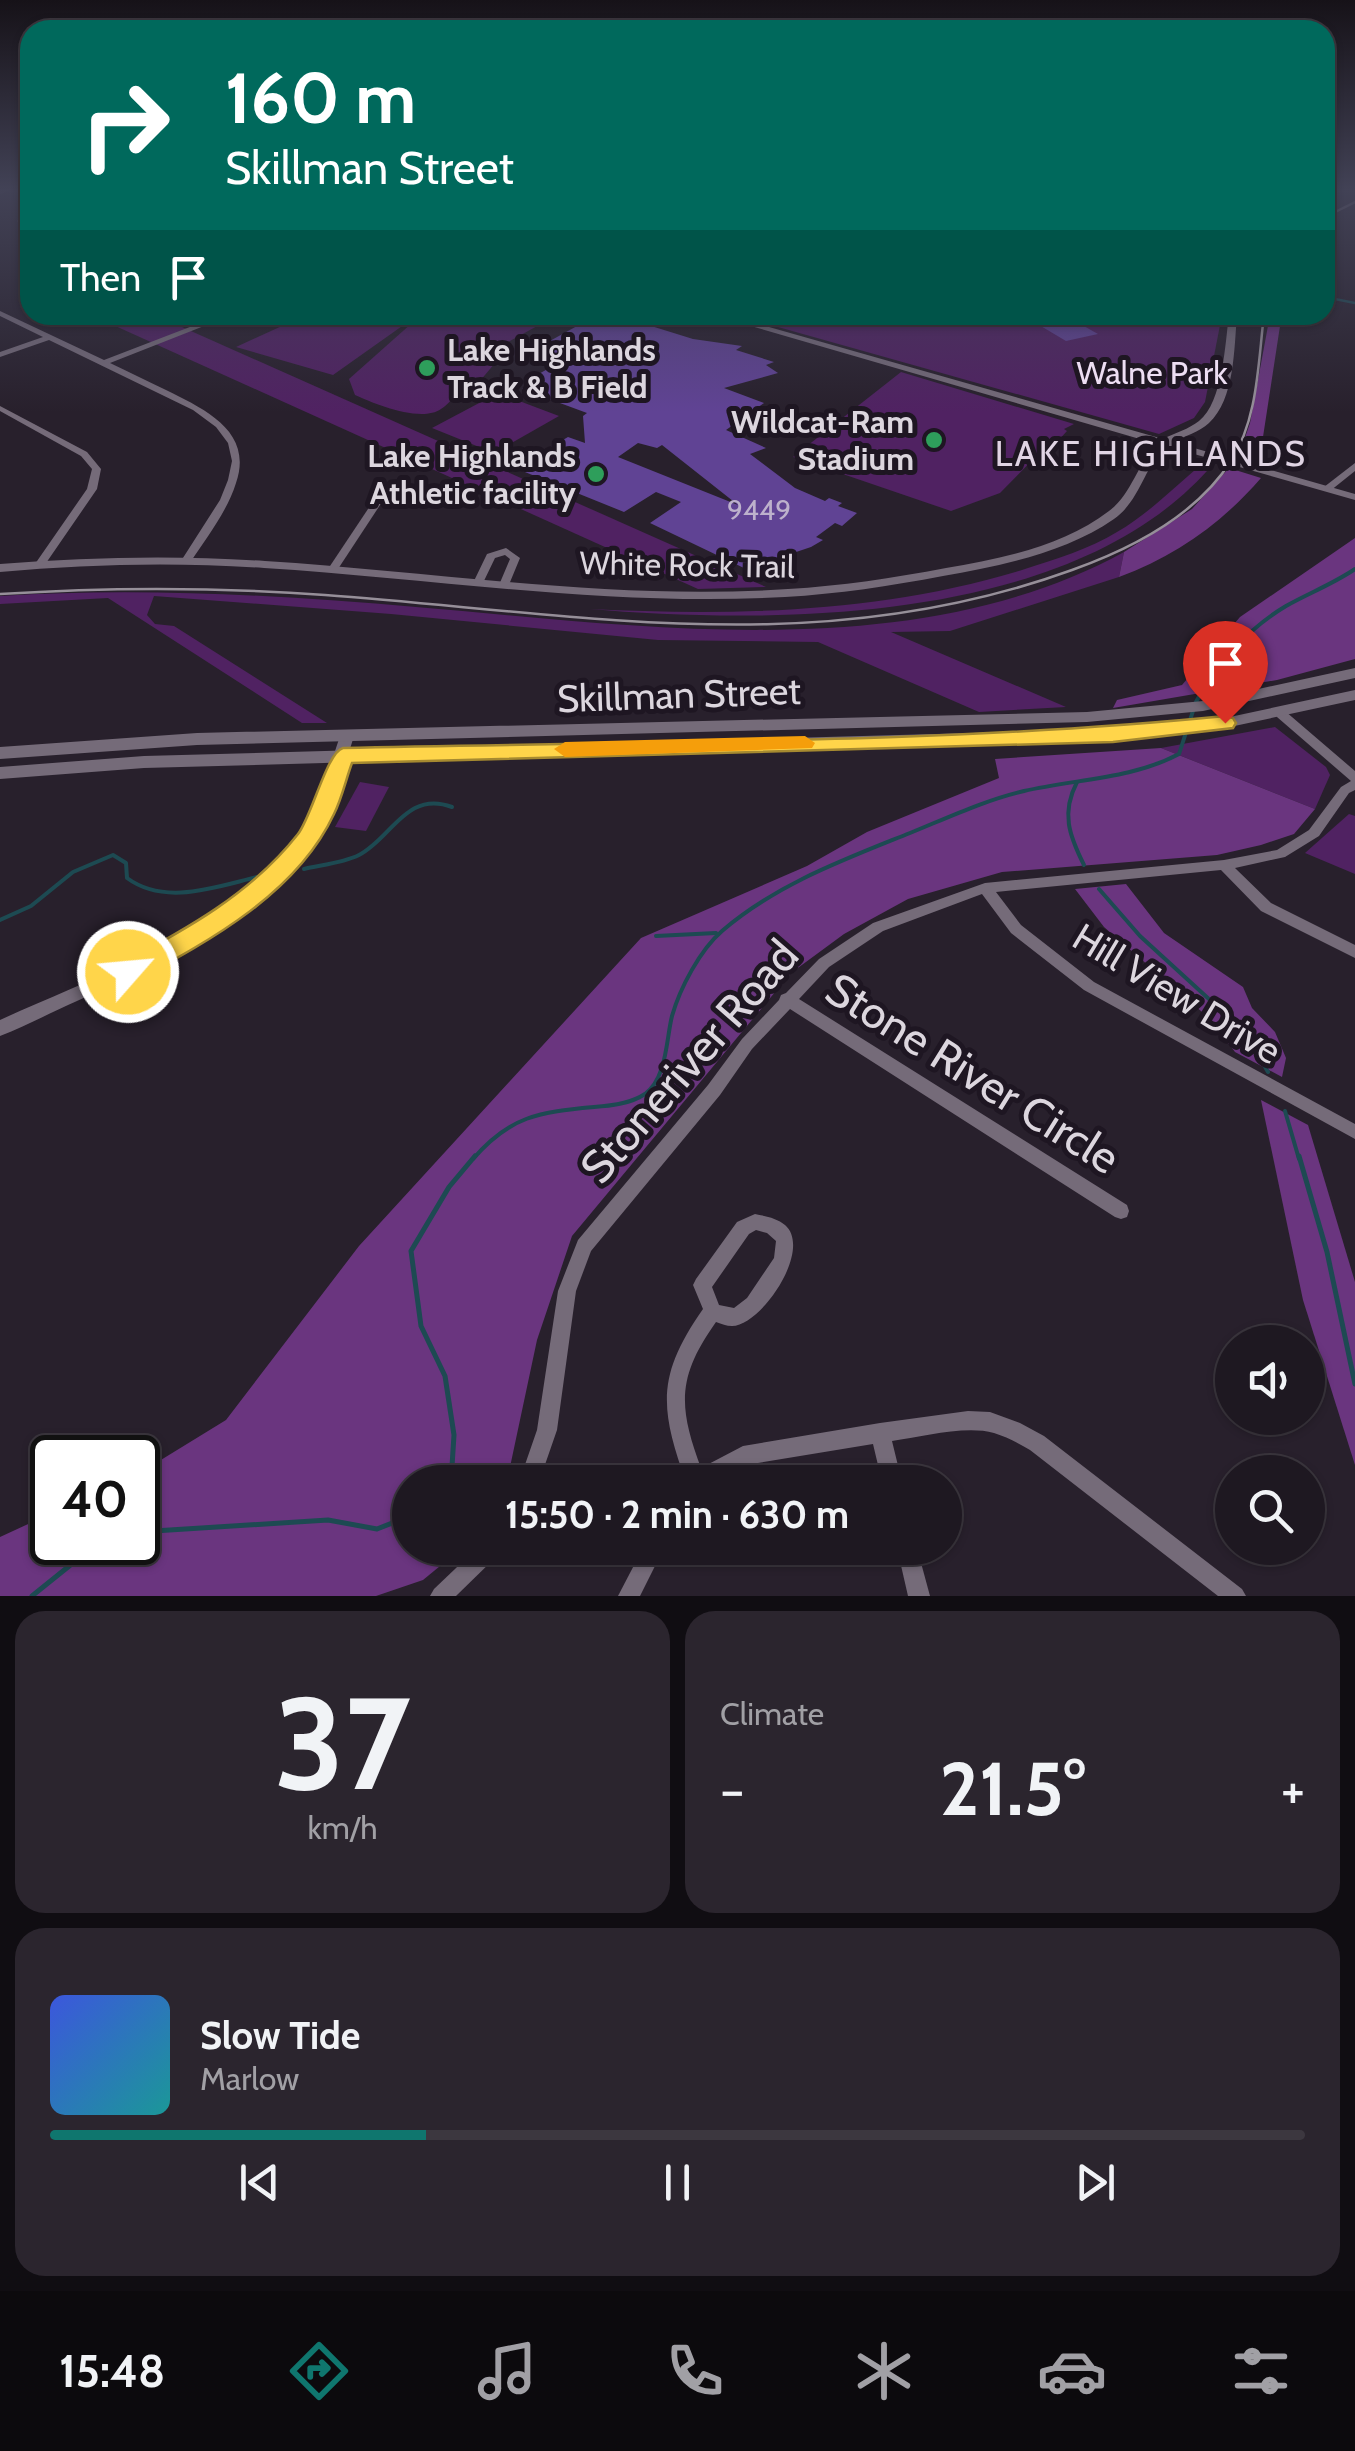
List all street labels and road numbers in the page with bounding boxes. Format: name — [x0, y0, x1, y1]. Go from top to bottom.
street label: White Rock Trail — [579, 543, 795, 586]
street label: Skillman Street — [556, 667, 802, 722]
street label: Hill View Drive — [1065, 913, 1290, 1074]
street label: Stoneriver Road — [569, 929, 809, 1193]
street label: Stone River Circle — [817, 961, 1129, 1185]

